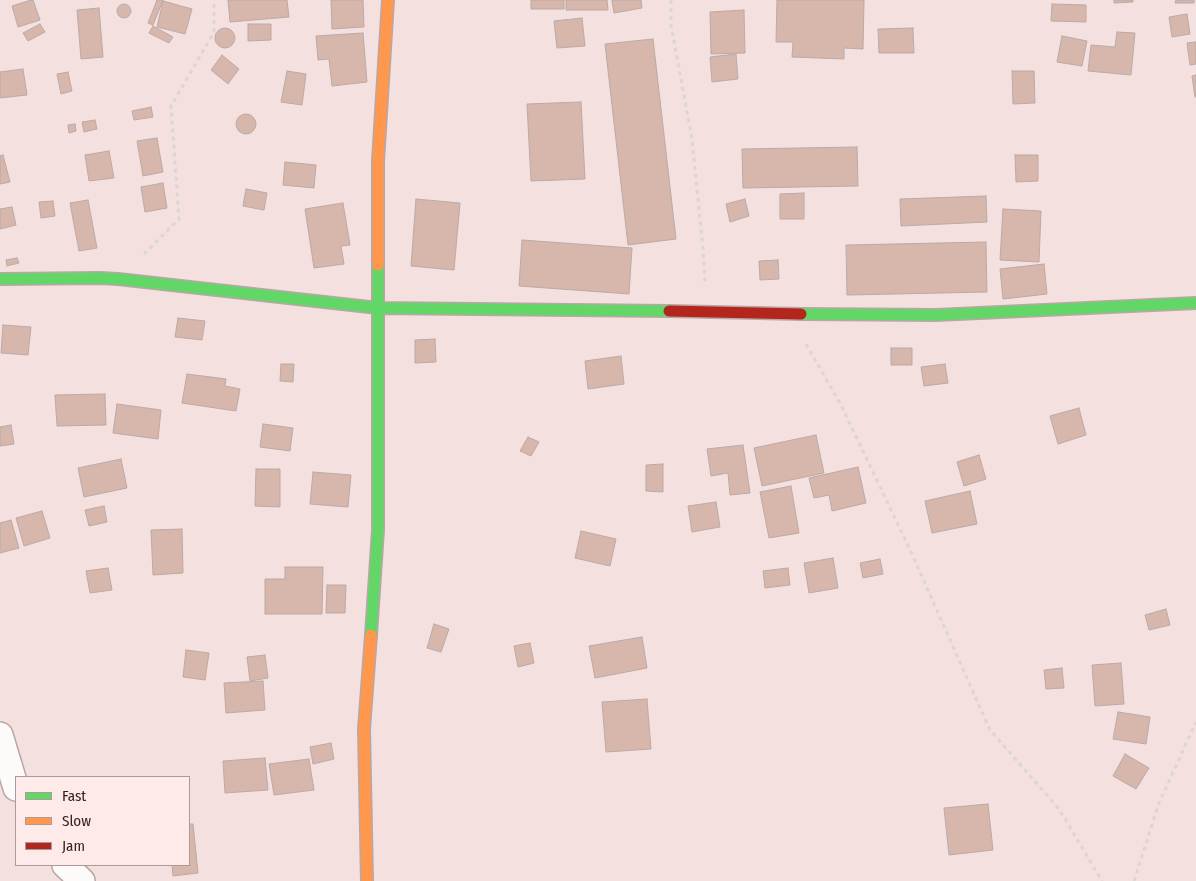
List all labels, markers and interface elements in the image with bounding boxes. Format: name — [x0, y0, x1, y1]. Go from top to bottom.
legend — [15, 776, 190, 866]
text: Fast — [62, 787, 86, 805]
text: Slow — [62, 812, 91, 830]
text: Jam — [62, 837, 85, 855]

